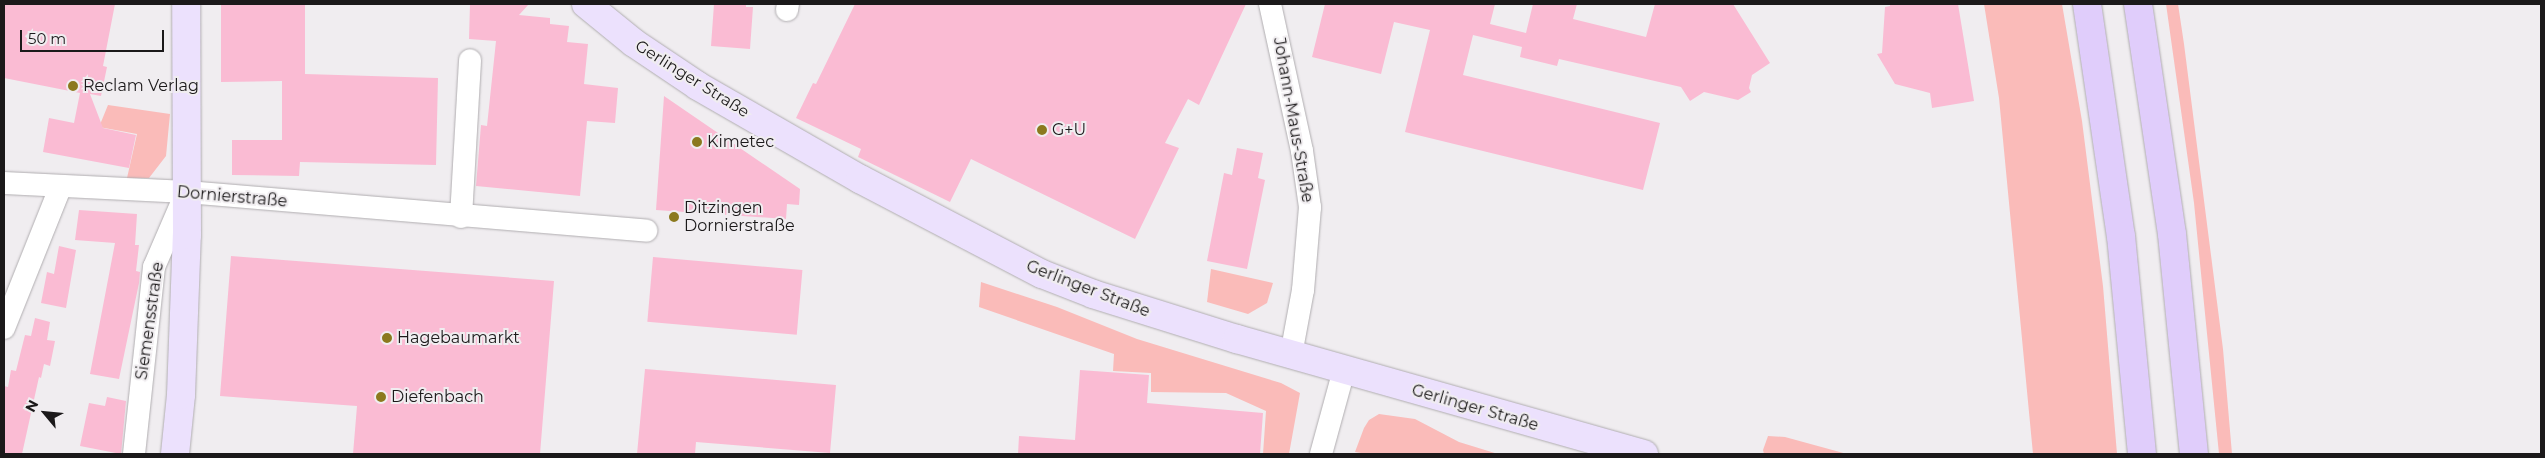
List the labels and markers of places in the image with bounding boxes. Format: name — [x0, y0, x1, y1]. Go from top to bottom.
place label: Reclam Verlag — [83, 76, 199, 96]
marker: Reclam Verlag — [67, 80, 79, 92]
place label: G+U — [1052, 120, 1086, 140]
marker: G+U — [1036, 124, 1048, 136]
place label: Kimetec — [707, 132, 774, 152]
marker: Kimetec — [691, 136, 703, 148]
place label: Ditzingen Dornierstraße — [684, 198, 795, 236]
marker: Ditzingen Dornierstraße — [668, 211, 680, 223]
place label: Hagebaumarkt — [397, 328, 520, 348]
marker: Hagebaumarkt — [381, 332, 393, 344]
place label: Diefenbach — [391, 387, 484, 407]
marker: Diefenbach — [375, 391, 387, 403]

